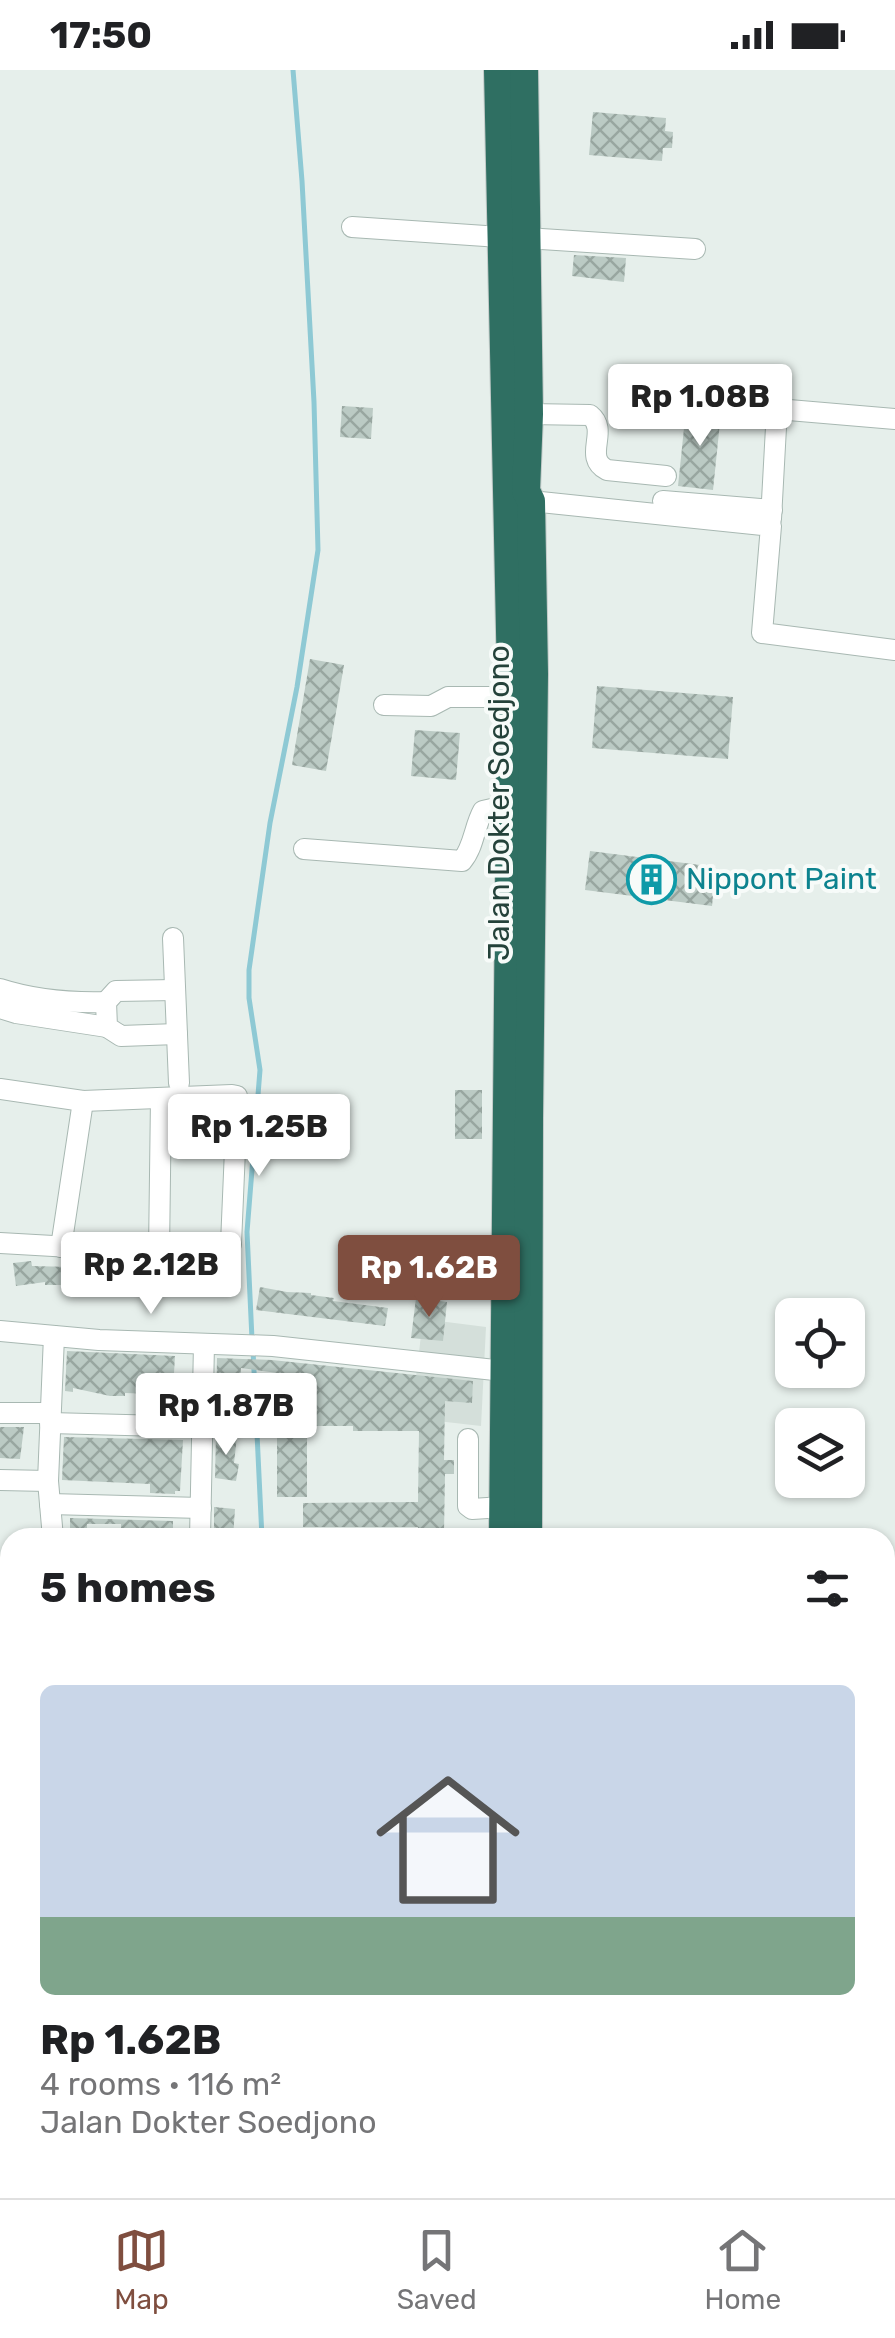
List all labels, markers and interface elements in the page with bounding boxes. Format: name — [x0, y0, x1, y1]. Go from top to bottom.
text: 17:50 — [50, 12, 152, 58]
pin: Rp 1.08B — [597, 364, 803, 449]
text: Rp 1.08B — [630, 377, 770, 415]
street label: Jalan Dokter Soedjono — [481, 645, 517, 961]
building icon: Nippont Paint — [625, 853, 677, 905]
place label: Nippont Paint — [686, 861, 877, 897]
pin: Rp 1.25B — [156, 1094, 362, 1179]
text: Rp 1.25B — [190, 1107, 328, 1145]
pin: Rp 2.12B — [48, 1232, 254, 1317]
pin: Rp 1.62B — [326, 1235, 532, 1320]
text: Rp 2.12B — [83, 1245, 219, 1283]
text: Rp 1.62B — [360, 1248, 498, 1286]
map controls — [775, 1298, 865, 1498]
button: locate — [775, 1298, 865, 1388]
pin: Rp 1.87B — [123, 1373, 329, 1458]
text: Rp 1.87B — [158, 1386, 294, 1424]
button: layers — [775, 1408, 865, 1498]
icon: filters — [800, 1561, 855, 1616]
text: 5 homes — [40, 1563, 216, 1613]
icon: home — [358, 1750, 538, 1930]
text: Rp 1.62B — [40, 2015, 221, 2065]
text: 4 rooms · 116 m² — [40, 2065, 281, 2103]
text: Jalan Dokter Soedjono — [40, 2103, 377, 2141]
tab: Map — [114, 2223, 169, 2316]
tab: Saved — [397, 2223, 477, 2316]
tab: Home — [704, 2223, 781, 2316]

